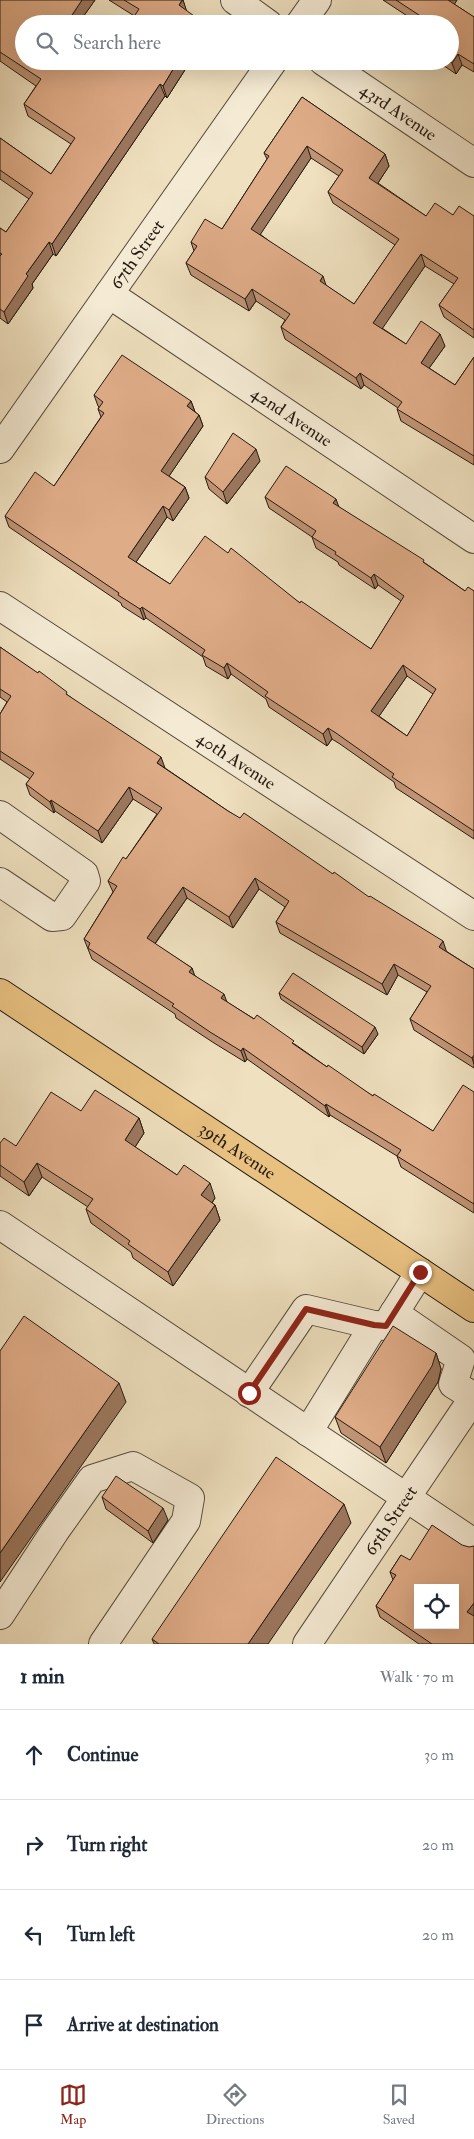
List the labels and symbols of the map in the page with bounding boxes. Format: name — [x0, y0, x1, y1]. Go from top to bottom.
street label: 43rd Avenue — [355, 78, 441, 147]
street label: 67th Street — [105, 215, 170, 294]
street label: 42nd Avenue — [246, 382, 337, 453]
street label: 40th Avenue — [192, 726, 280, 795]
street label: 39th Avenue — [194, 1117, 280, 1185]
route end — [409, 1261, 432, 1284]
route start — [238, 1382, 261, 1405]
street label: 65th Street — [359, 1481, 423, 1560]

